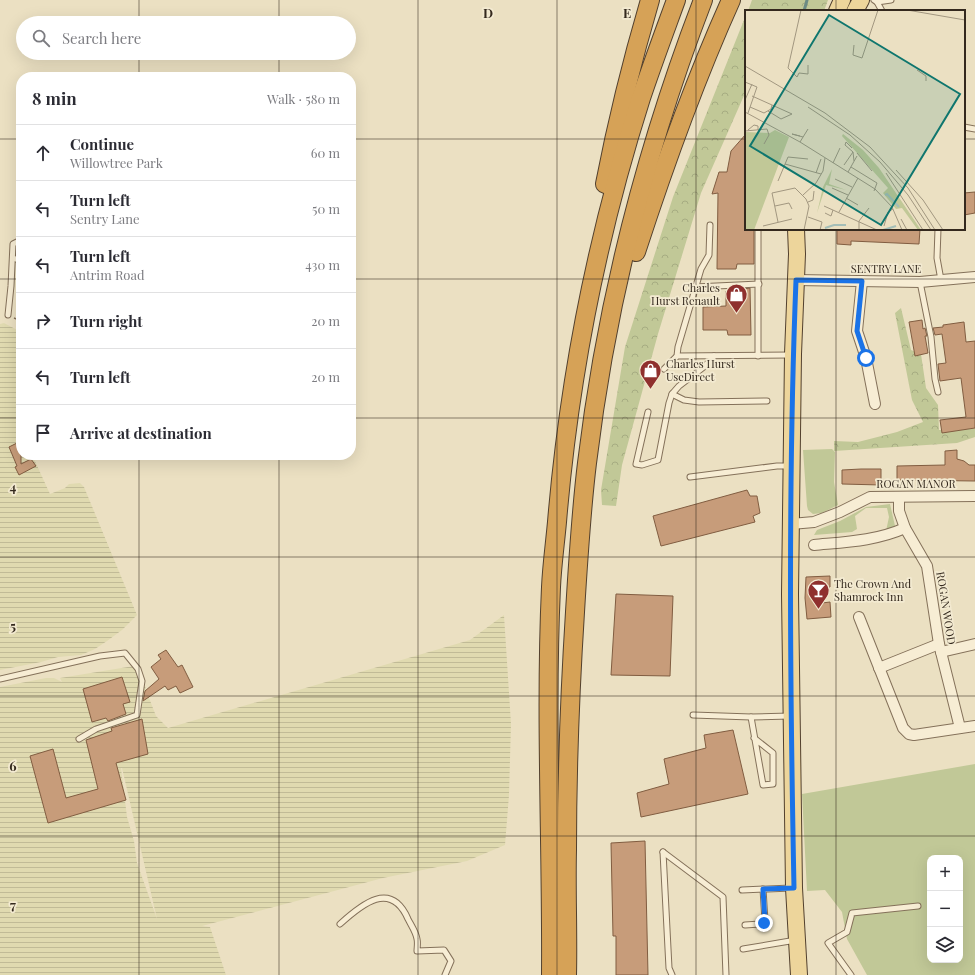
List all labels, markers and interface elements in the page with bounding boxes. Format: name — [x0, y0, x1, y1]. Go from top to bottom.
text: D — [483, 4, 493, 21]
text: E — [623, 4, 631, 21]
inset map — [745, 10, 965, 230]
search box — [16, 16, 356, 60]
icon: search — [30, 27, 52, 49]
text: Search here — [62, 28, 141, 48]
text: 8 min — [32, 87, 77, 109]
text: Walk · 580 m — [267, 90, 340, 107]
text: Continue — [70, 134, 134, 154]
icon: ahead — [32, 142, 54, 164]
text: 60 m — [311, 144, 340, 161]
text: Willowtree Park — [70, 154, 163, 171]
text: Turn left — [70, 190, 131, 210]
icon: left — [32, 198, 54, 220]
text: 50 m — [312, 200, 340, 217]
text: Sentry Lane — [70, 210, 140, 227]
text: Turn left — [70, 246, 131, 266]
icon: left — [32, 254, 54, 276]
text: 430 m — [305, 256, 340, 273]
street label: SENTRY LANE — [851, 261, 921, 276]
text: Antrim Road — [70, 266, 145, 283]
place label: Charles Hurst Renault — [651, 280, 720, 308]
shop icon: Charles Hurst Renault — [723, 281, 749, 314]
icon: right — [32, 310, 54, 332]
text: Turn right — [70, 311, 143, 331]
text: 20 m — [311, 312, 340, 329]
route start — [857, 349, 875, 367]
place label: Charles Hurst UseDirect — [666, 356, 735, 384]
shop icon: Charles Hurst UseDirect — [638, 357, 664, 390]
icon: left — [32, 366, 54, 388]
text: Turn left — [70, 367, 131, 387]
text: 20 m — [311, 368, 340, 385]
icon: arrive — [32, 422, 54, 444]
text: Arrive at destination — [70, 423, 212, 443]
street label: ROGAN MANOR — [876, 476, 957, 491]
text: 4 — [10, 478, 17, 495]
street label: ROGAN WOOD — [933, 570, 960, 646]
place label: The Crown And Shamrock Inn — [834, 576, 912, 604]
bar icon: The Crown And Shamrock Inn — [805, 577, 831, 610]
text: 5 — [10, 617, 16, 634]
text: 6 — [9, 757, 17, 774]
map controls — [927, 855, 963, 963]
button: + — [927, 855, 963, 891]
button: − — [927, 891, 963, 927]
text: 7 — [10, 896, 16, 913]
route end — [755, 914, 773, 932]
button: layers — [927, 927, 963, 963]

